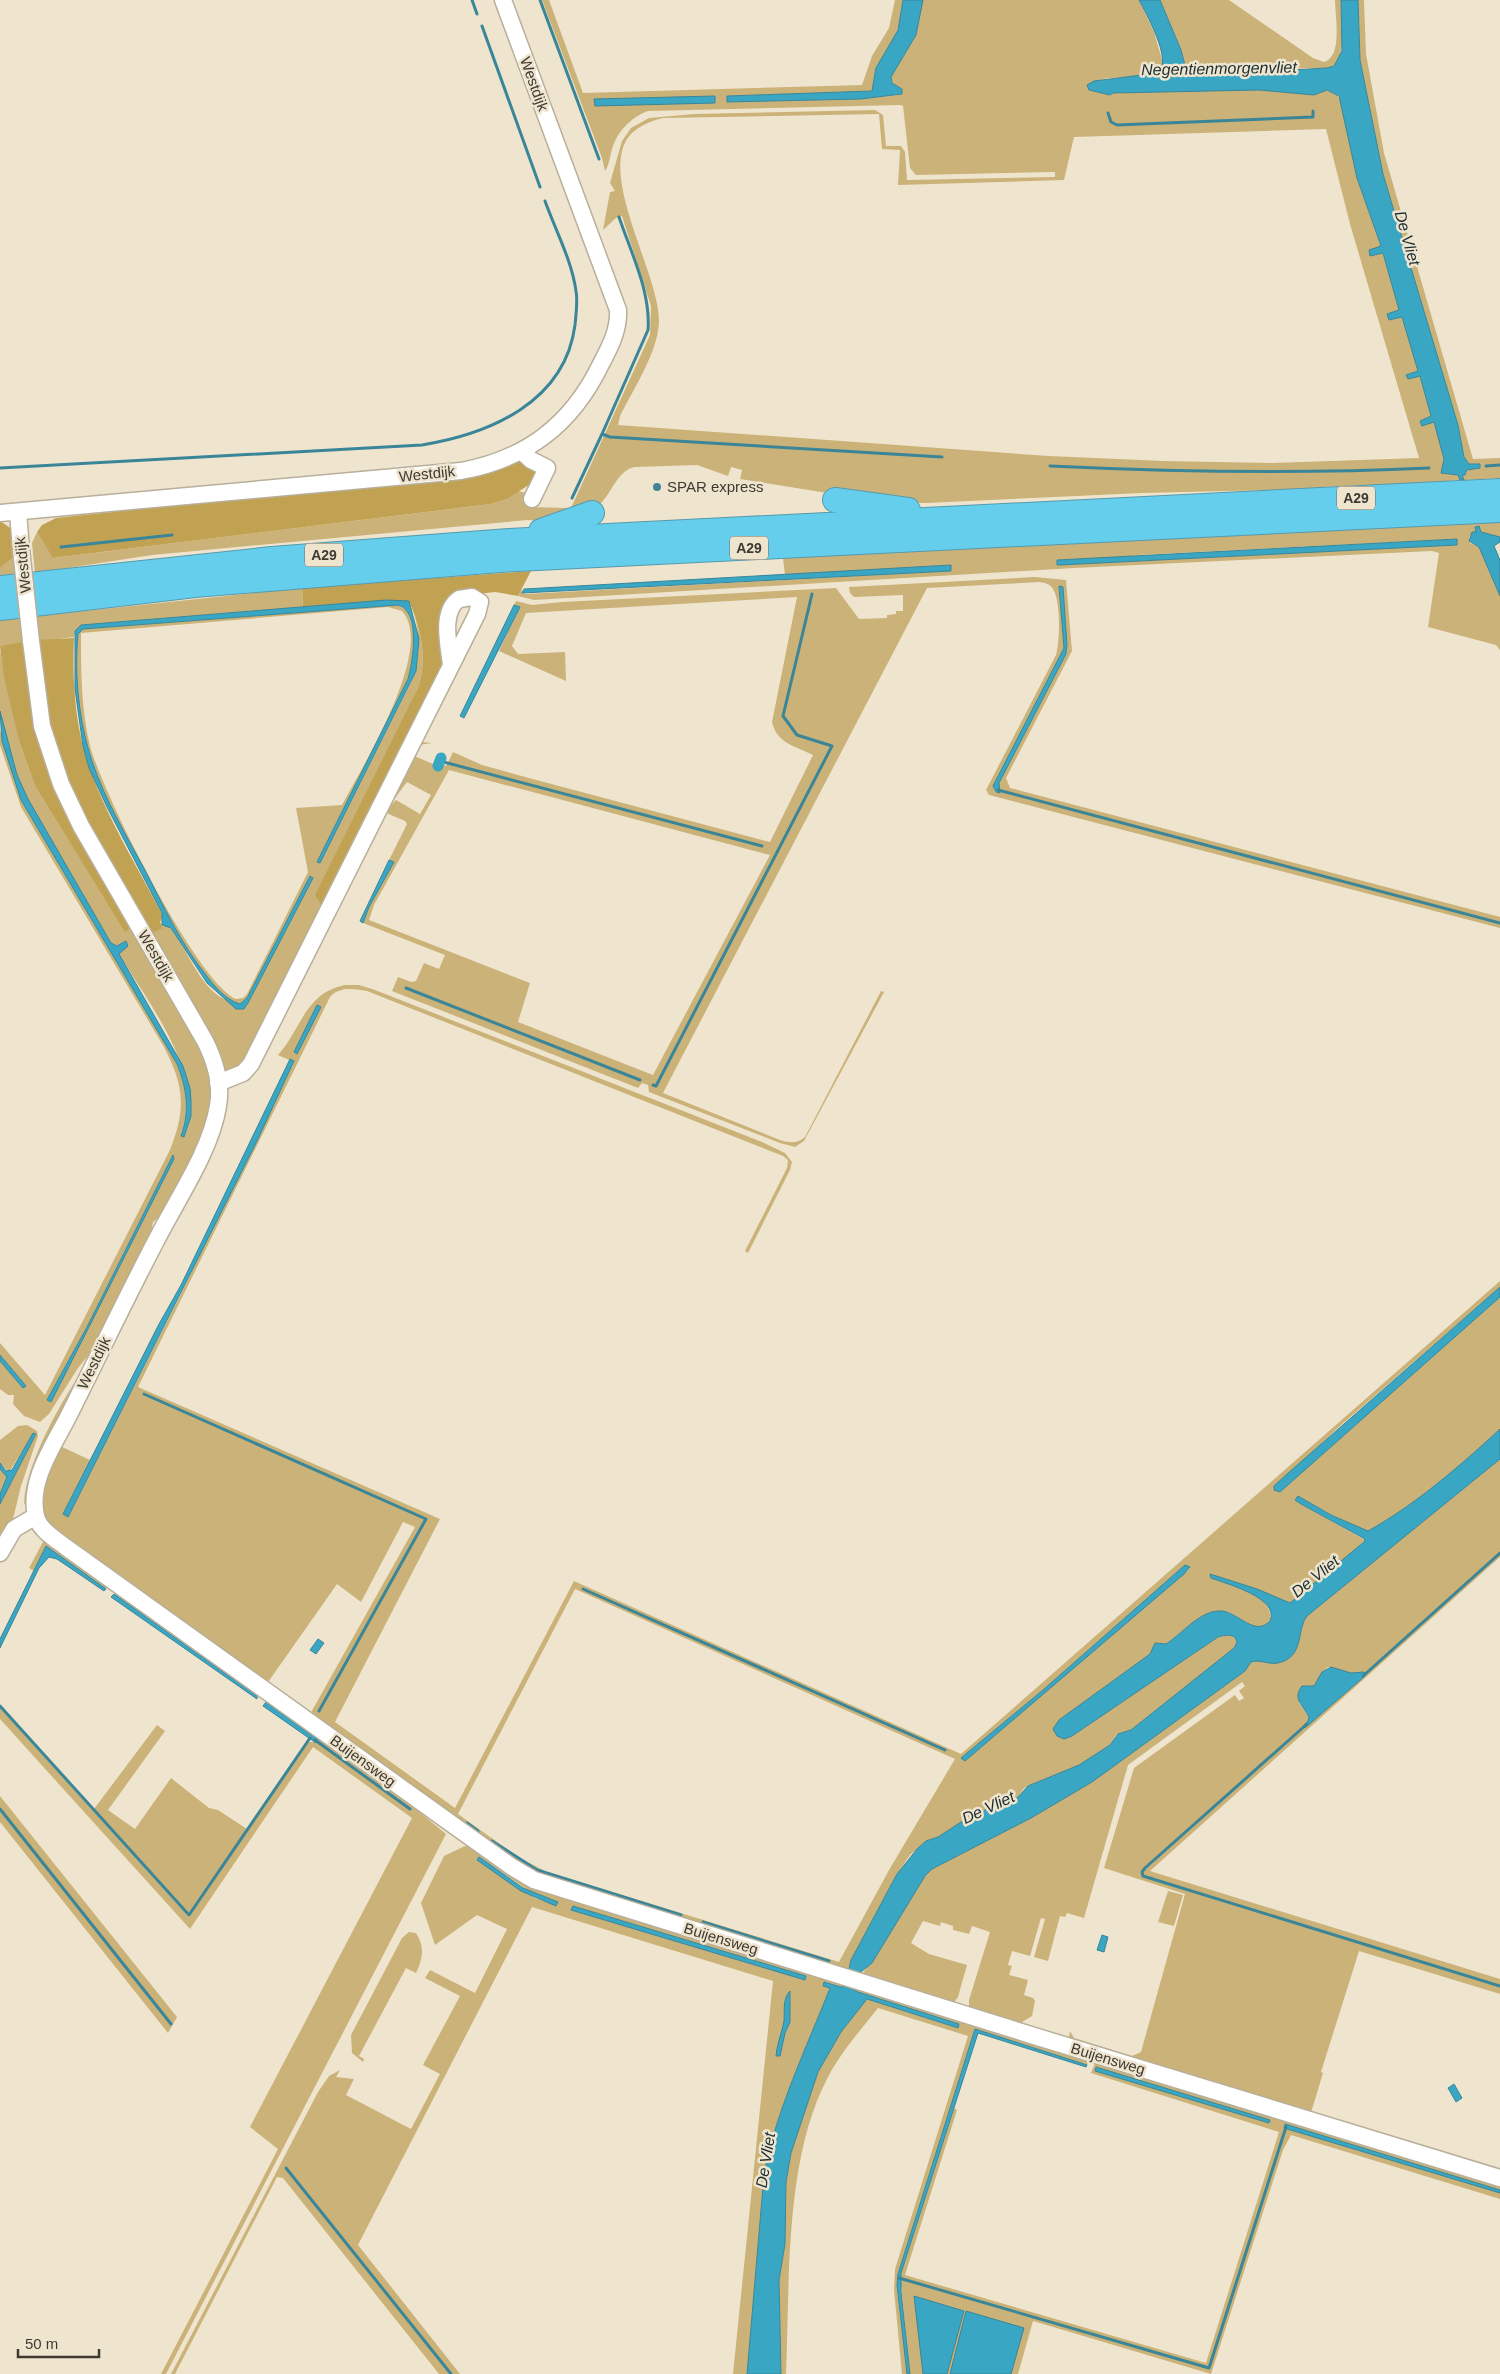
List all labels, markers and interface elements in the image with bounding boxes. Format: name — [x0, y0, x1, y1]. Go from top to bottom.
street label: Westdijk — [517, 54, 552, 114]
water label: Negentienmorgenvliet — [1141, 59, 1298, 78]
water label: De Vliet — [1392, 209, 1424, 268]
street label: Westdijk — [398, 462, 456, 485]
place label: SPAR express — [667, 478, 763, 495]
marker: SPAR express — [651, 481, 663, 493]
road number: A29 — [1337, 486, 1375, 509]
street label: Westdijk — [11, 536, 34, 594]
road number: A29 — [730, 536, 768, 560]
road number: A29 — [305, 544, 343, 566]
street label: Westdijk — [135, 927, 178, 985]
street label: Westdijk — [74, 1333, 114, 1392]
water label: De Vliet — [1288, 1552, 1343, 1601]
street label: Buijensweg — [327, 1731, 399, 1790]
water label: De Vliet — [959, 1788, 1018, 1827]
street label: Buijensweg — [682, 1919, 760, 1958]
street label: Buijensweg — [1069, 2039, 1147, 2078]
water label: De Vliet — [753, 2131, 778, 2189]
scale bar — [18, 2326, 99, 2358]
text: 50 m — [25, 2335, 58, 2352]

